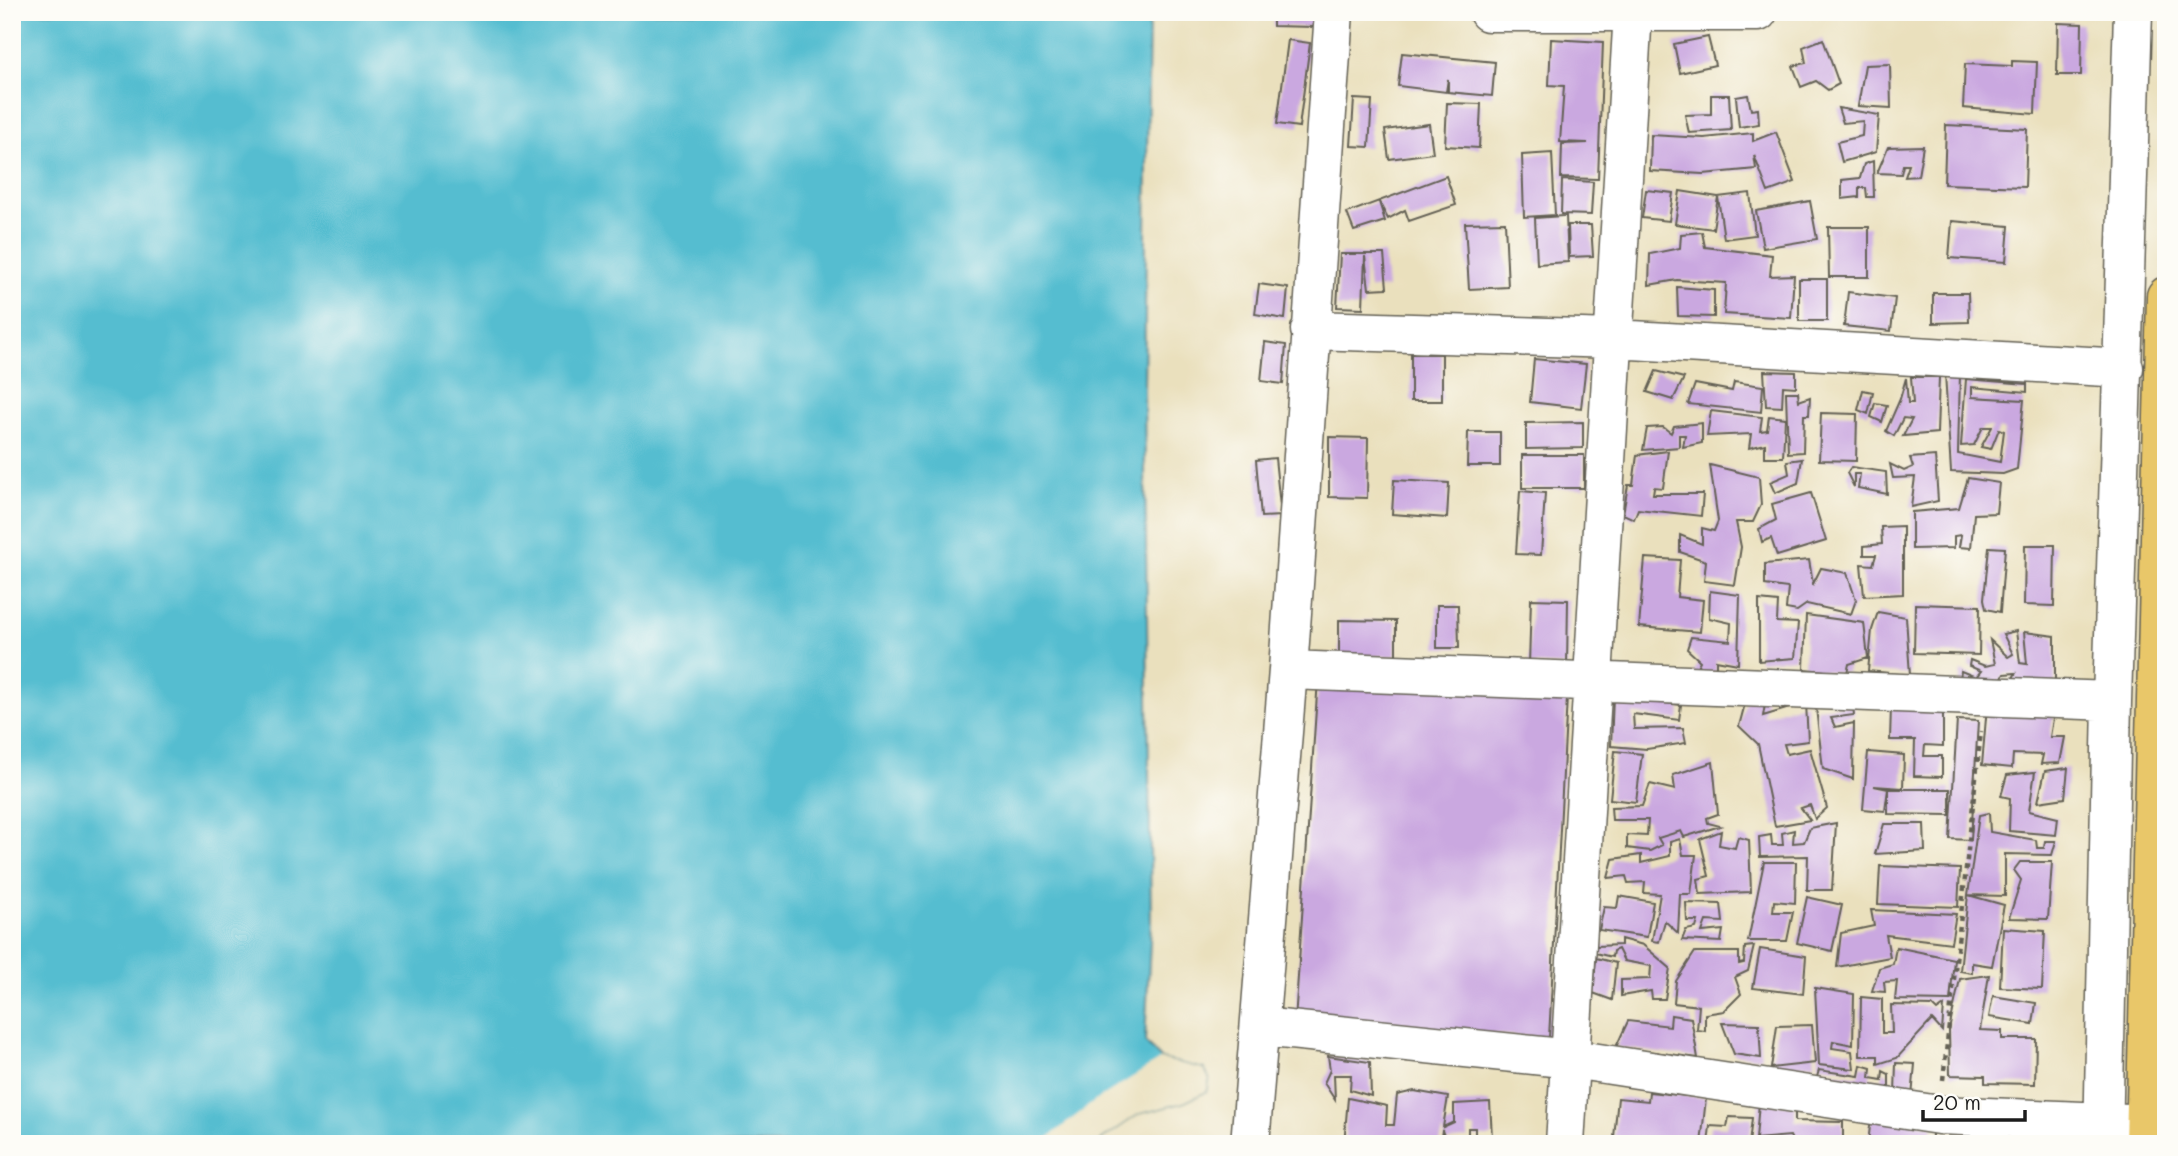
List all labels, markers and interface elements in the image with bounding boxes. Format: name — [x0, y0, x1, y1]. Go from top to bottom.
scale bar — [1923, 1079, 2024, 1123]
text: 20 m — [1933, 1088, 1981, 1115]

